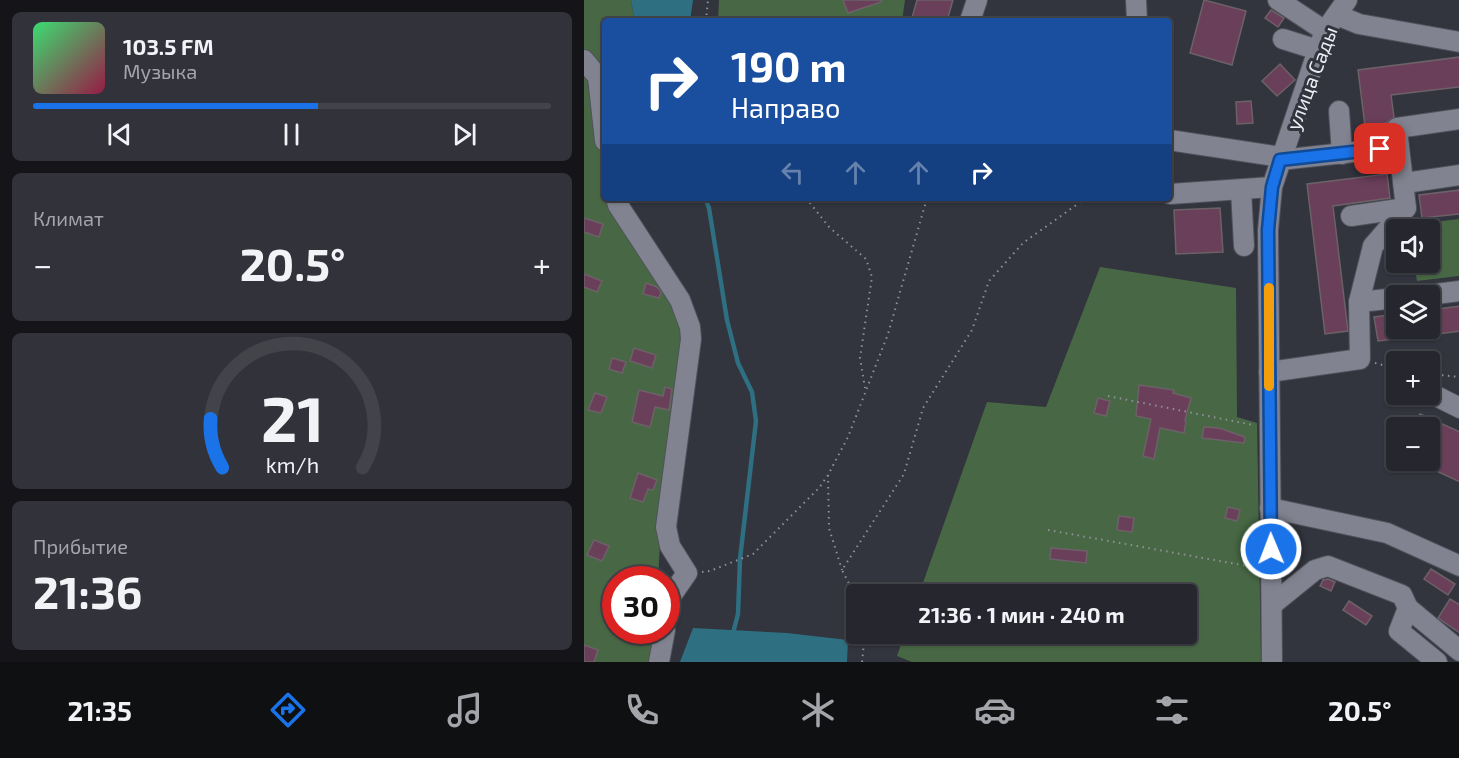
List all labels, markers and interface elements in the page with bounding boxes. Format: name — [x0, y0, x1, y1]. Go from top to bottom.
street label: улица Сады — [1280, 23, 1343, 134]
text: 103.5 FM — [123, 33, 214, 59]
text: 190 m — [731, 40, 847, 90]
icon: right — [632, 42, 710, 120]
text: Музыка — [123, 59, 197, 83]
text: Направо — [731, 91, 840, 123]
icon: previous — [103, 118, 136, 151]
icon: pause — [275, 118, 308, 151]
icon: next — [448, 118, 481, 151]
pin — [1354, 123, 1405, 174]
icon: arrive — [1363, 132, 1396, 165]
icon: left — [776, 156, 809, 189]
icon: ahead — [839, 156, 872, 189]
icon: ahead — [902, 156, 935, 189]
icon: right — [965, 156, 998, 189]
text: Климат — [33, 206, 104, 230]
map controls — [1386, 219, 1440, 471]
button: sound — [1386, 219, 1440, 273]
text: 20.5° — [240, 236, 345, 290]
text: − — [33, 244, 52, 284]
text: + — [533, 244, 551, 284]
button: layers — [1386, 285, 1440, 339]
button: + — [1386, 351, 1440, 405]
text: 21 — [260, 381, 324, 456]
button: − — [1386, 417, 1440, 471]
text: km/h — [265, 453, 319, 478]
position arrow — [1239, 517, 1303, 581]
text: Прибытие — [33, 534, 128, 558]
text: 21:36 — [33, 564, 142, 618]
speed limit sign: 30 — [602, 566, 680, 644]
text: 21:36 · 1 мин · 240 m — [918, 601, 1125, 627]
icon: directions — [267, 689, 309, 731]
icon: music — [444, 689, 486, 731]
icon: phone — [621, 689, 663, 731]
icon: climate — [797, 689, 839, 731]
icon: car — [974, 689, 1016, 731]
icon: filters — [1151, 689, 1193, 731]
text: 21:35 — [67, 694, 132, 726]
text: 20.5° — [1328, 694, 1391, 726]

